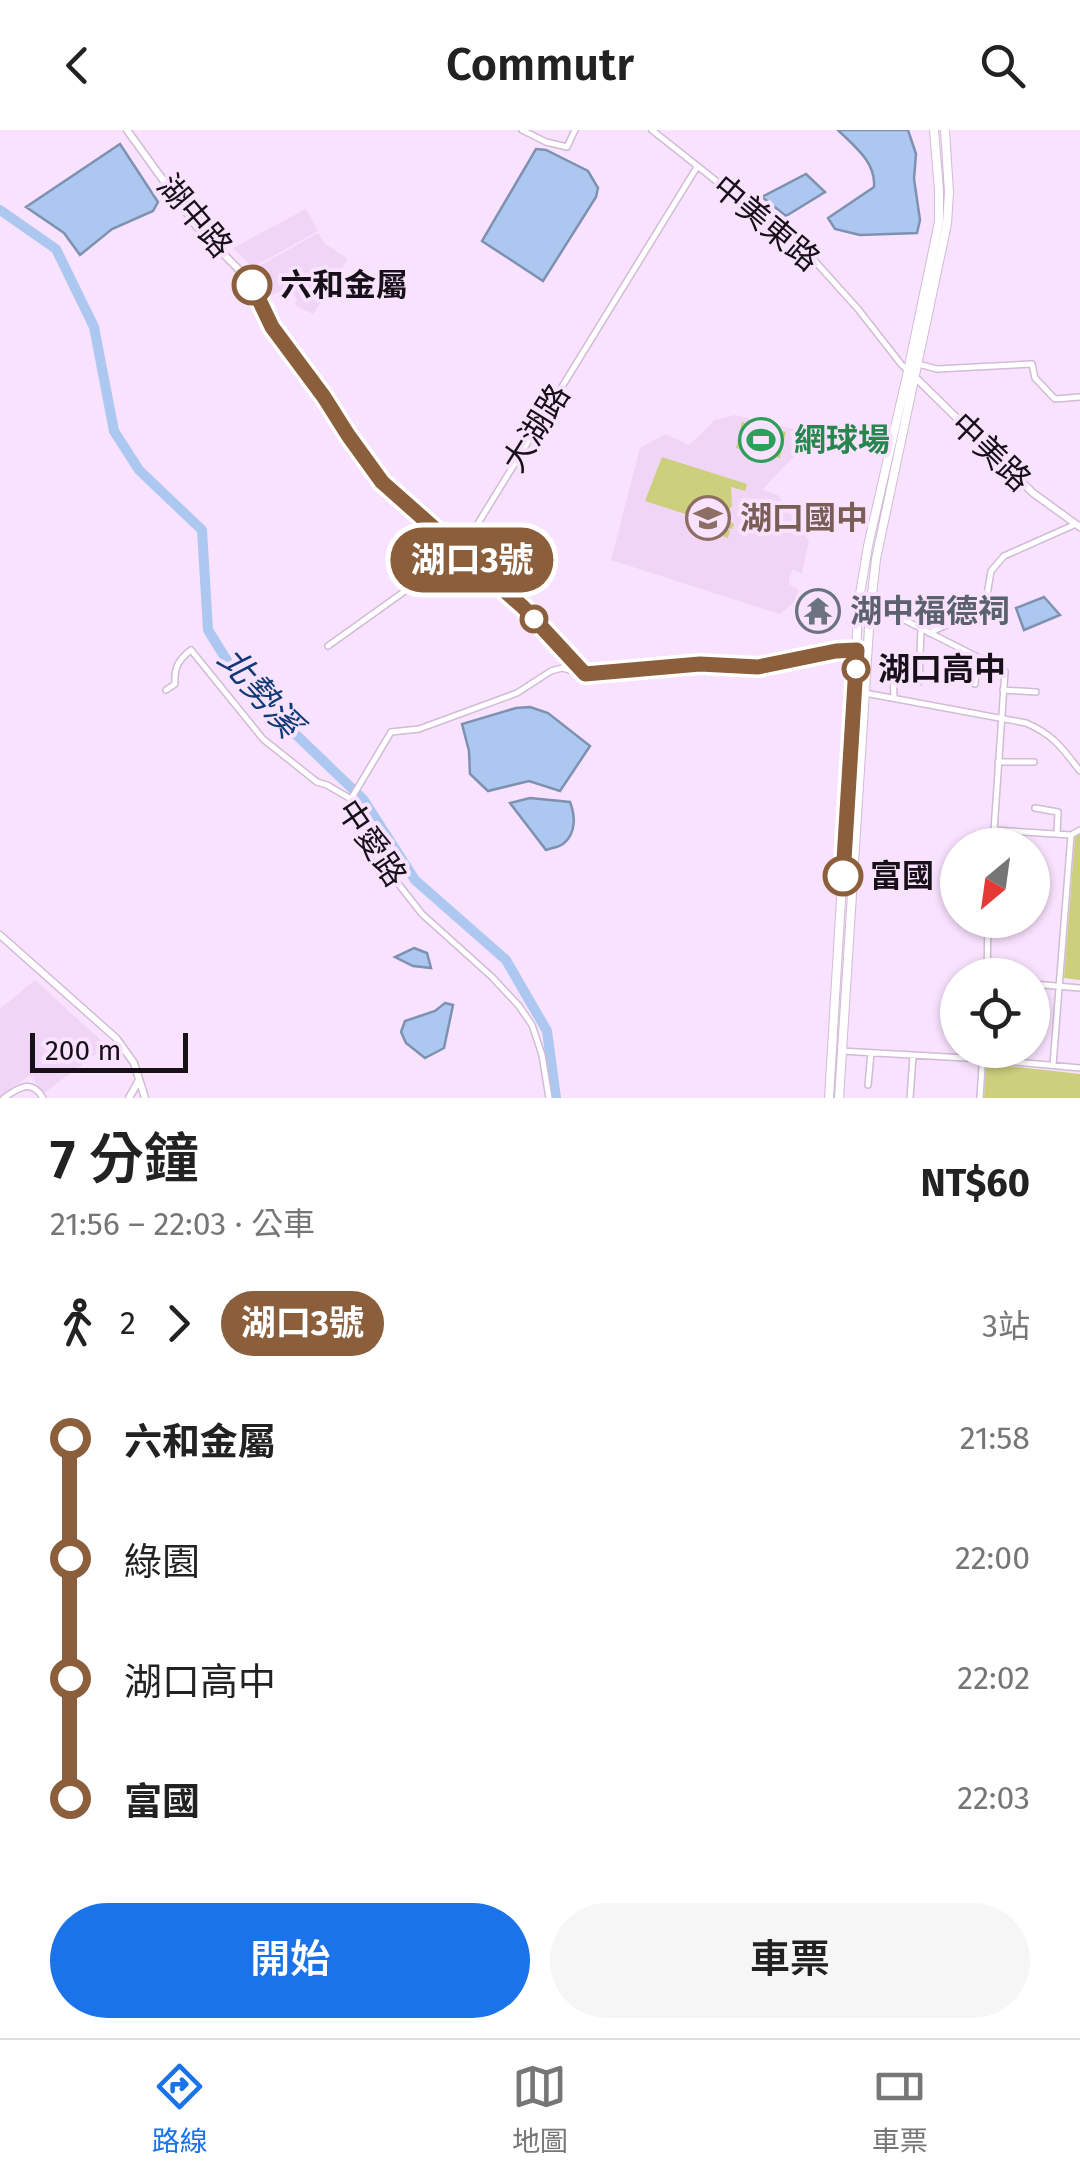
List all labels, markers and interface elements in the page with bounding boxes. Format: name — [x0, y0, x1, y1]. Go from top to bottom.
icon: back — [50, 38, 105, 93]
text: Commutr — [446, 38, 634, 92]
icon: search — [975, 38, 1030, 93]
street label: 湖中路 — [150, 167, 240, 265]
street label: 中美東路 — [705, 167, 827, 279]
marker: 六和金屬 — [233, 266, 271, 304]
place label: 六和金屬 — [280, 266, 408, 304]
street label: 大湖路 — [494, 377, 578, 479]
street label: 中美路 — [943, 405, 1039, 499]
sports icon: 網球場 — [738, 417, 784, 463]
place label: 網球場 — [794, 421, 890, 459]
school or university icon: 湖口國中 — [685, 495, 731, 541]
place label: 湖口國中 — [740, 499, 868, 537]
line badge: 湖口3號 — [402, 528, 542, 592]
text: 湖口3號 — [410, 539, 534, 581]
temple icon: 湖中福德祠 — [795, 588, 841, 634]
place label: 湖中福德祠 — [850, 592, 1010, 630]
unlabelled marker — [521, 606, 547, 632]
water label: 北勢溪 — [210, 639, 314, 749]
place label: 湖口高中 — [878, 650, 1006, 688]
marker: 湖口高中 — [843, 656, 869, 682]
street label: 中愛路 — [329, 793, 415, 893]
north arrow — [940, 828, 1050, 938]
map controls — [940, 828, 1050, 1068]
marker: 富國 — [824, 857, 862, 895]
place label: 富國 — [870, 857, 934, 895]
button: locate — [940, 958, 1050, 1068]
scale bar — [30, 1028, 188, 1073]
text: 200 m — [45, 1034, 122, 1067]
text: 7 分鐘 — [50, 1127, 199, 1193]
text: NT$60 — [921, 1160, 1030, 1206]
text: 21:56 – 22:03 · 公車 — [50, 1205, 315, 1243]
icon: walk — [50, 1296, 105, 1351]
icon: forward — [151, 1296, 206, 1351]
text: 湖口3號 — [241, 1302, 364, 1344]
text: 2 — [120, 1304, 136, 1342]
text: 3站 — [982, 1307, 1030, 1345]
text: 六和金屬 — [124, 1419, 276, 1465]
text: 21:58 — [960, 1419, 1030, 1457]
text: 綠園 — [124, 1539, 200, 1585]
text: 22:00 — [955, 1539, 1030, 1577]
text: 湖口高中 — [124, 1659, 276, 1705]
text: 22:02 — [957, 1659, 1030, 1697]
text: 富國 — [124, 1779, 200, 1825]
text: 22:03 — [957, 1779, 1030, 1817]
button: 開始 — [50, 1903, 530, 2018]
button: 車票 — [550, 1903, 1030, 2018]
tab: 路線 — [152, 2059, 208, 2159]
tab: 地圖 — [512, 2059, 568, 2159]
tab: 車票 — [872, 2059, 928, 2159]

